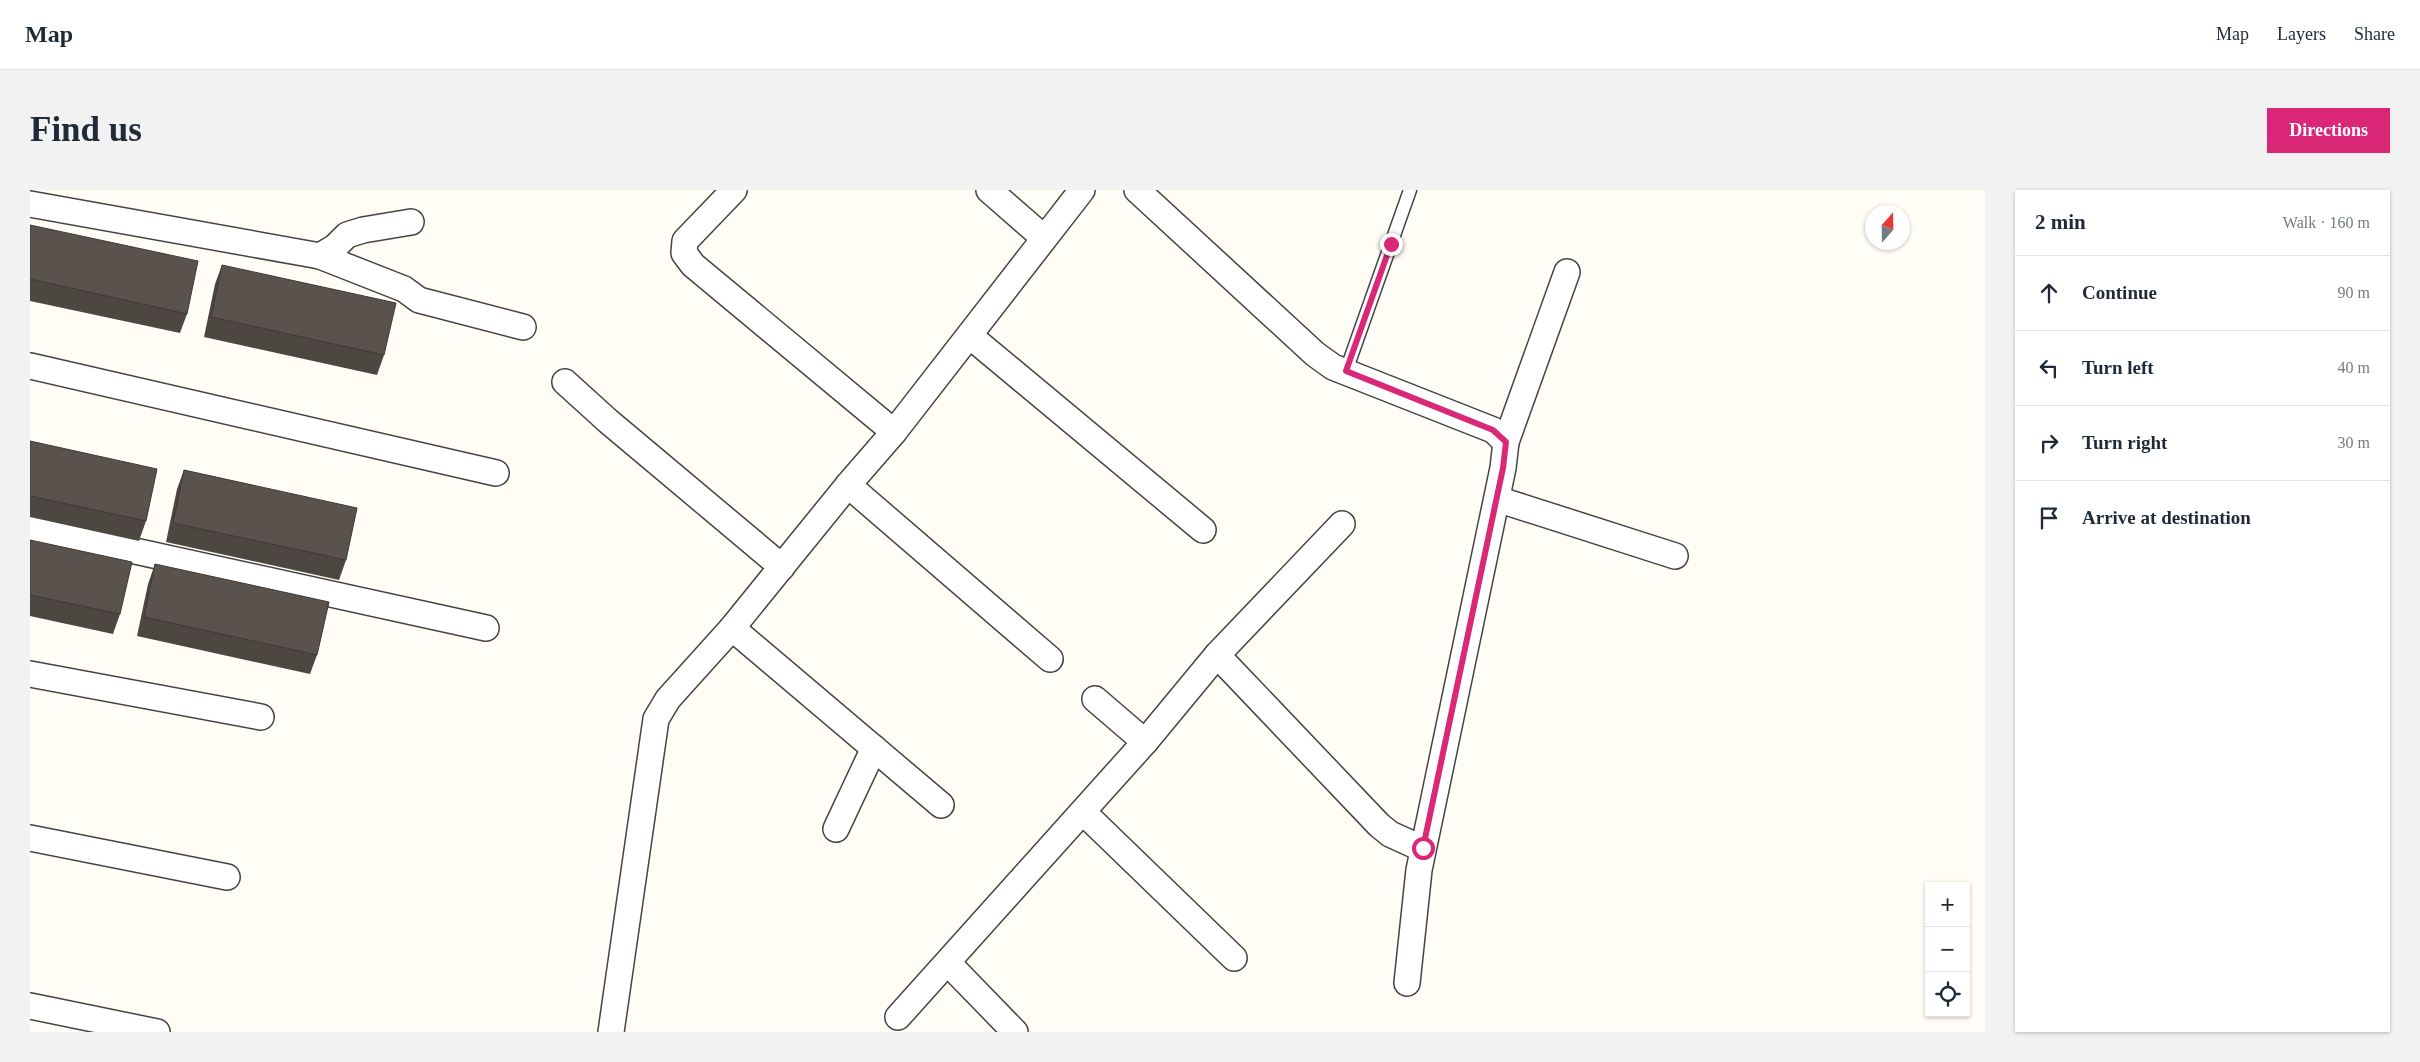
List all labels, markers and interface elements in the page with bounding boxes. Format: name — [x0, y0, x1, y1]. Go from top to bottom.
text: Map — [25, 21, 73, 47]
text: Map — [2216, 24, 2249, 44]
text: Layers — [2277, 24, 2326, 44]
text: Share — [2354, 24, 2395, 44]
button: Directions — [2267, 108, 2390, 153]
text: Find us — [30, 110, 142, 149]
north arrow — [1865, 205, 1910, 250]
text: 2 min — [2035, 210, 2086, 234]
text: Walk · 160 m — [2283, 214, 2370, 231]
route end — [1380, 233, 1403, 256]
icon: ahead — [2035, 279, 2063, 307]
text: Continue — [2082, 282, 2157, 303]
text: 90 m — [2338, 284, 2370, 301]
icon: left — [2035, 354, 2063, 382]
text: Turn left — [2082, 357, 2154, 378]
text: 40 m — [2338, 359, 2370, 376]
icon: right — [2035, 429, 2063, 457]
text: Turn right — [2082, 432, 2167, 453]
text: 30 m — [2338, 434, 2370, 451]
icon: arrive — [2035, 504, 2063, 532]
text: Arrive at destination — [2082, 507, 2251, 528]
route start — [1412, 837, 1435, 860]
map controls — [1925, 882, 1970, 1017]
button: + — [1925, 882, 1970, 927]
button: − — [1925, 927, 1970, 972]
button: locate — [1925, 972, 1970, 1017]

